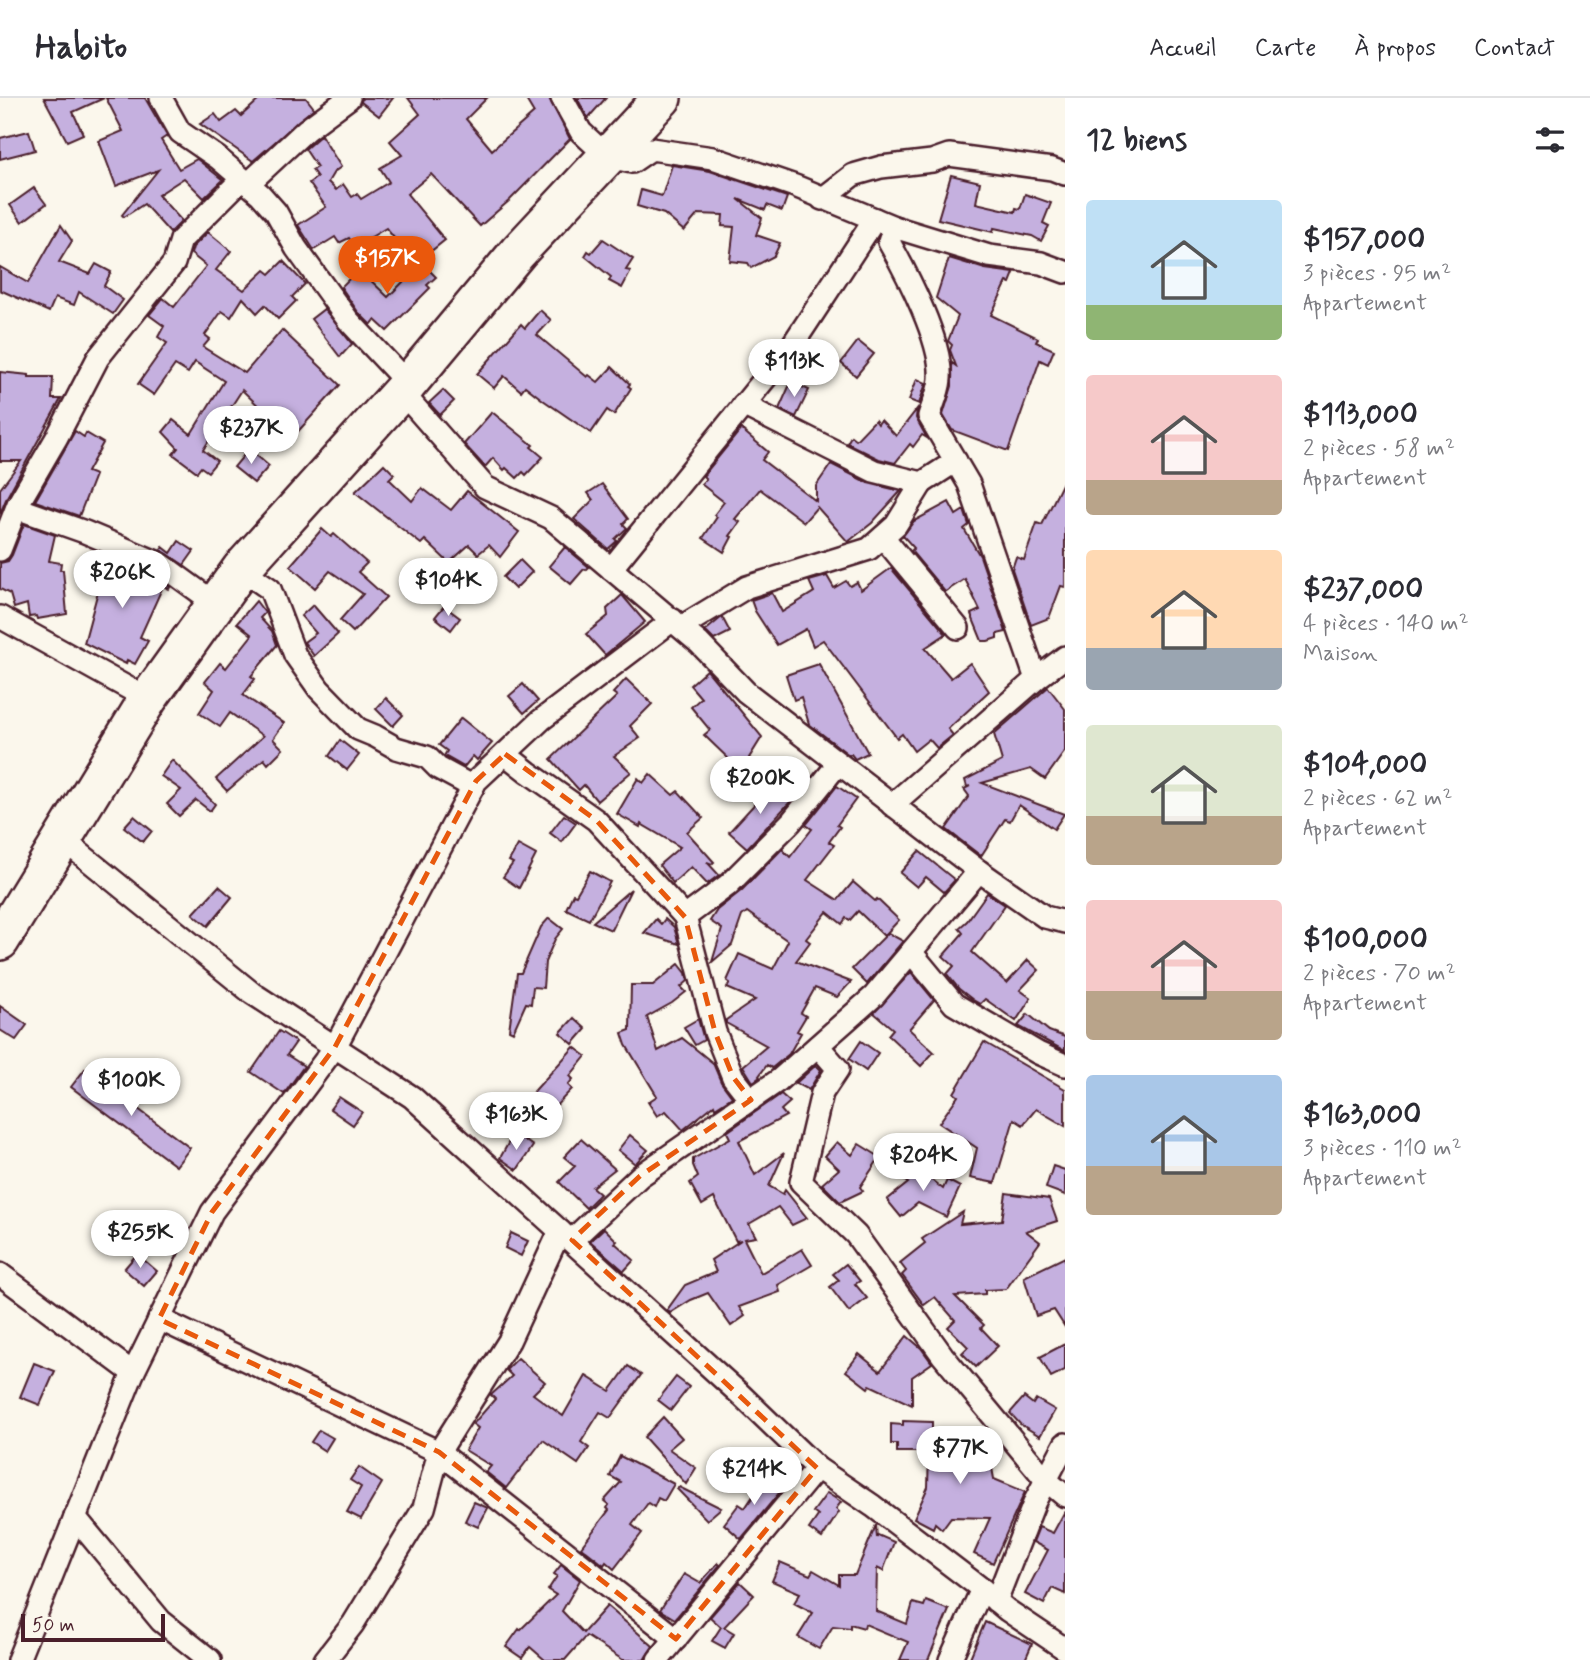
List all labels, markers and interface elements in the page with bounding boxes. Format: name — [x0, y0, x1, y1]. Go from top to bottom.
text: Habito — [35, 26, 127, 70]
text: Accueil — [1149, 33, 1217, 64]
text: Carte — [1255, 33, 1316, 64]
text: À propos — [1354, 33, 1436, 64]
text: Contact — [1474, 33, 1555, 64]
text: 12 biens — [1086, 121, 1187, 160]
icon: filters — [1531, 121, 1569, 159]
text: $157,000 — [1303, 220, 1425, 259]
icon: home — [1142, 228, 1226, 312]
pin: $157K — [338, 236, 436, 296]
text: $157K — [354, 244, 420, 274]
text: 3 pièces · 95 m² — [1303, 259, 1451, 289]
text: Appartement — [1303, 289, 1427, 319]
pin: $113K — [745, 340, 843, 399]
text: $113K — [764, 347, 824, 377]
text: $113,000 — [1303, 395, 1418, 434]
icon: home — [1142, 403, 1226, 487]
pin: $237K — [202, 406, 300, 466]
text: $237K — [219, 414, 283, 444]
text: 2 pièces · 58 m² — [1303, 434, 1455, 464]
text: Appartement — [1303, 464, 1427, 494]
pin: $206K — [73, 550, 171, 610]
text: $206K — [89, 558, 155, 588]
pin: $104K — [399, 559, 497, 618]
text: $104K — [415, 566, 481, 596]
text: $237,000 — [1303, 570, 1423, 609]
icon: home — [1142, 578, 1226, 662]
text: 4 pièces · 140 m² — [1303, 609, 1469, 639]
text: Maison — [1303, 639, 1378, 669]
text: $104,000 — [1303, 745, 1427, 784]
icon: home — [1142, 753, 1226, 837]
pin: $200K — [711, 756, 809, 816]
text: $200K — [726, 764, 794, 794]
text: 2 pièces · 62 m² — [1303, 784, 1452, 814]
text: Appartement — [1303, 814, 1427, 844]
text: $100,000 — [1303, 920, 1428, 959]
icon: home — [1142, 928, 1226, 1012]
text: 2 pièces · 70 m² — [1303, 959, 1456, 989]
text: Appartement — [1303, 989, 1427, 1019]
pin: $100K — [82, 1058, 180, 1118]
text: $100K — [97, 1066, 165, 1096]
pin: $163K — [467, 1093, 565, 1152]
text: $163,000 — [1303, 1095, 1421, 1134]
text: $163K — [485, 1100, 547, 1130]
icon: home — [1142, 1103, 1226, 1187]
pin: $204K — [874, 1134, 972, 1193]
text: 3 pièces · 110 m² — [1303, 1134, 1462, 1164]
text: $204K — [889, 1141, 957, 1171]
text: Appartement — [1303, 1164, 1427, 1194]
pin: $255K — [91, 1210, 189, 1270]
text: $255K — [107, 1218, 173, 1248]
pin: $77K — [919, 1426, 1001, 1486]
text: $77K — [932, 1434, 988, 1464]
pin: $214K — [705, 1448, 803, 1507]
text: $214K — [722, 1455, 786, 1485]
scale bar — [21, 1611, 164, 1643]
text: 50 m — [32, 1613, 75, 1638]

